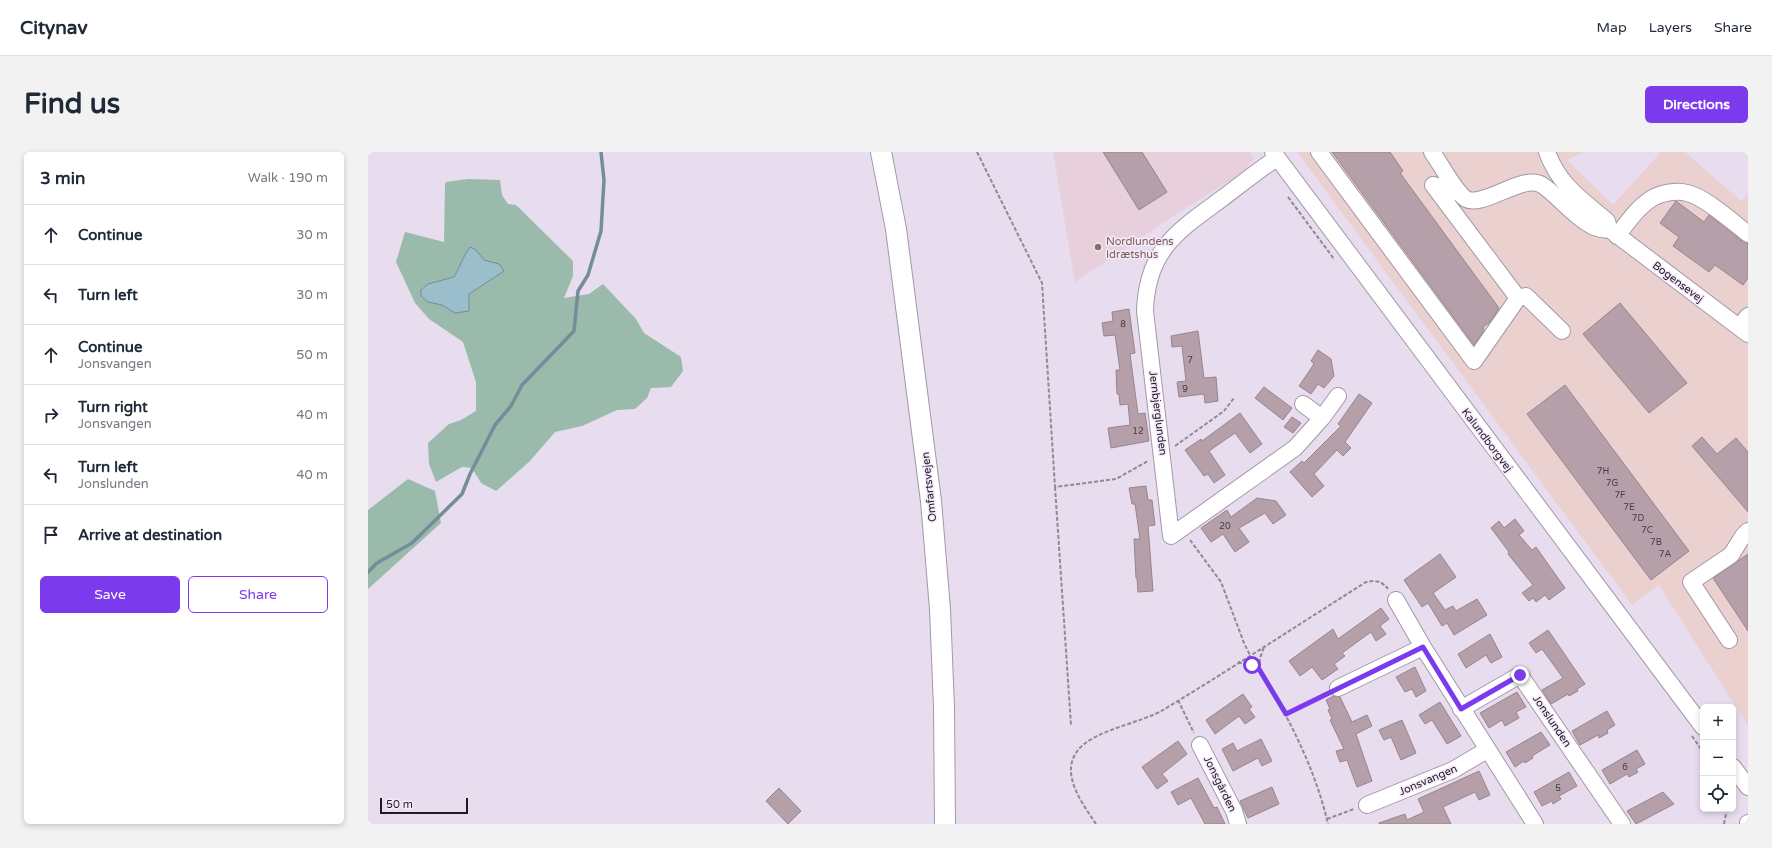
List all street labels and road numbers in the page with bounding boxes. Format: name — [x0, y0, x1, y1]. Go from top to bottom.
street label: Bogensevej — [1650, 259, 1706, 305]
street label: Jernbjerglunden — [1146, 370, 1170, 456]
street label: Kalundborgvej — [1459, 406, 1515, 474]
street label: Omfartsvejen — [919, 451, 939, 523]
street label: Jonslunden — [1530, 693, 1574, 749]
street label: Jonsgården — [1201, 754, 1239, 814]
street label: Jonsvangen — [1397, 762, 1459, 798]

